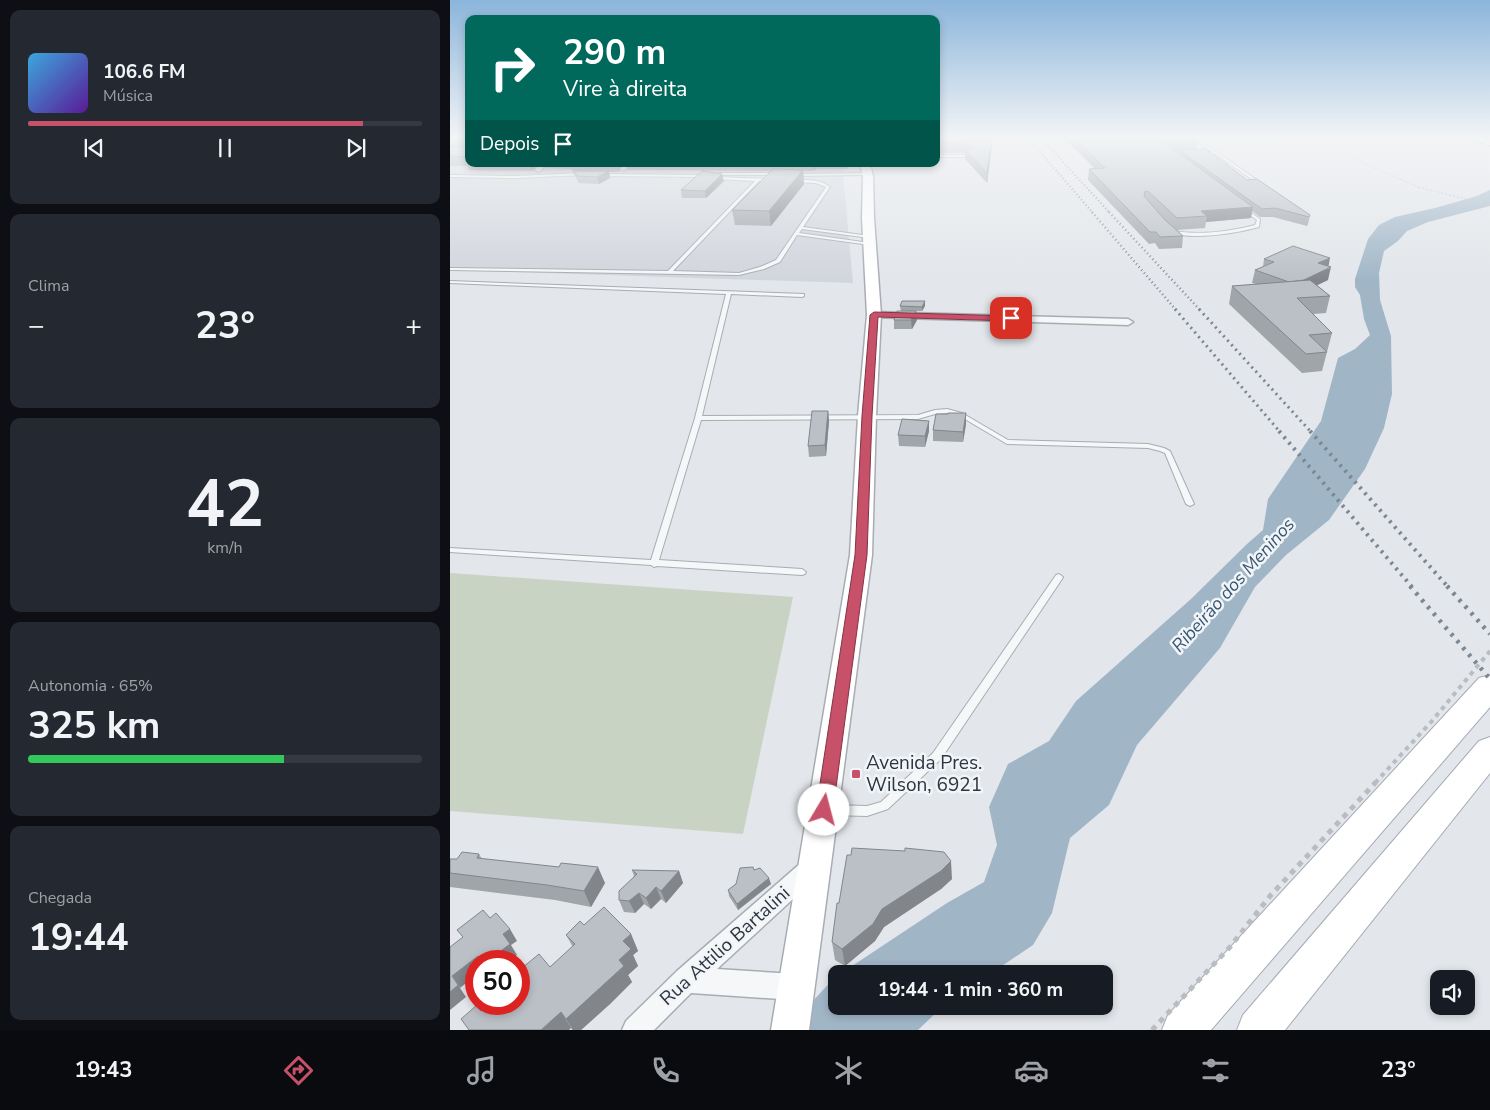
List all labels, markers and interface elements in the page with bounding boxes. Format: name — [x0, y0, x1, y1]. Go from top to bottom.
text: 290 m — [563, 29, 666, 76]
icon: right — [480, 35, 545, 100]
text: 106.6 FM — [103, 59, 186, 85]
text: Vire à direita — [563, 74, 688, 104]
text: Música — [103, 85, 153, 107]
icon: arrive — [549, 130, 577, 158]
text: Depois — [480, 131, 539, 157]
icon: previous — [80, 134, 108, 162]
icon: pause — [211, 134, 239, 162]
icon: next — [342, 134, 370, 162]
text: Clima — [28, 275, 69, 297]
pin — [990, 297, 1032, 339]
text: 23° — [195, 300, 255, 351]
icon: arrive — [997, 304, 1025, 332]
text: − — [28, 307, 45, 345]
text: + — [405, 307, 422, 345]
text: 42 — [186, 460, 264, 549]
water label: Ribeirão dos Meninos — [1166, 513, 1300, 657]
text: km/h — [207, 537, 243, 559]
text: Autonomia · 65% — [28, 675, 153, 697]
text: 325 km — [28, 700, 160, 751]
place label: Avenida Pres. Wilson, 6921 — [866, 750, 982, 798]
marker: Avenida Pres. Wilson, 6921 — [850, 768, 862, 780]
position arrow — [797, 783, 849, 835]
street label: Rua Attilio Bartalini — [654, 880, 796, 1012]
text: Chegada — [28, 887, 92, 909]
text: 19:44 — [28, 912, 129, 963]
speed limit sign: 50 — [465, 950, 530, 1015]
map controls — [1430, 970, 1475, 1015]
button: sound — [1430, 970, 1475, 1015]
text: 19:44 · 1 min · 360 m — [878, 977, 1063, 1003]
icon: directions — [281, 1053, 316, 1088]
icon: music — [464, 1053, 499, 1088]
icon: phone — [648, 1053, 683, 1088]
icon: climate — [831, 1053, 866, 1088]
icon: car — [1014, 1053, 1049, 1088]
icon: filters — [1198, 1053, 1233, 1088]
text: 19:43 — [74, 1055, 132, 1085]
text: 23° — [1381, 1055, 1416, 1085]

